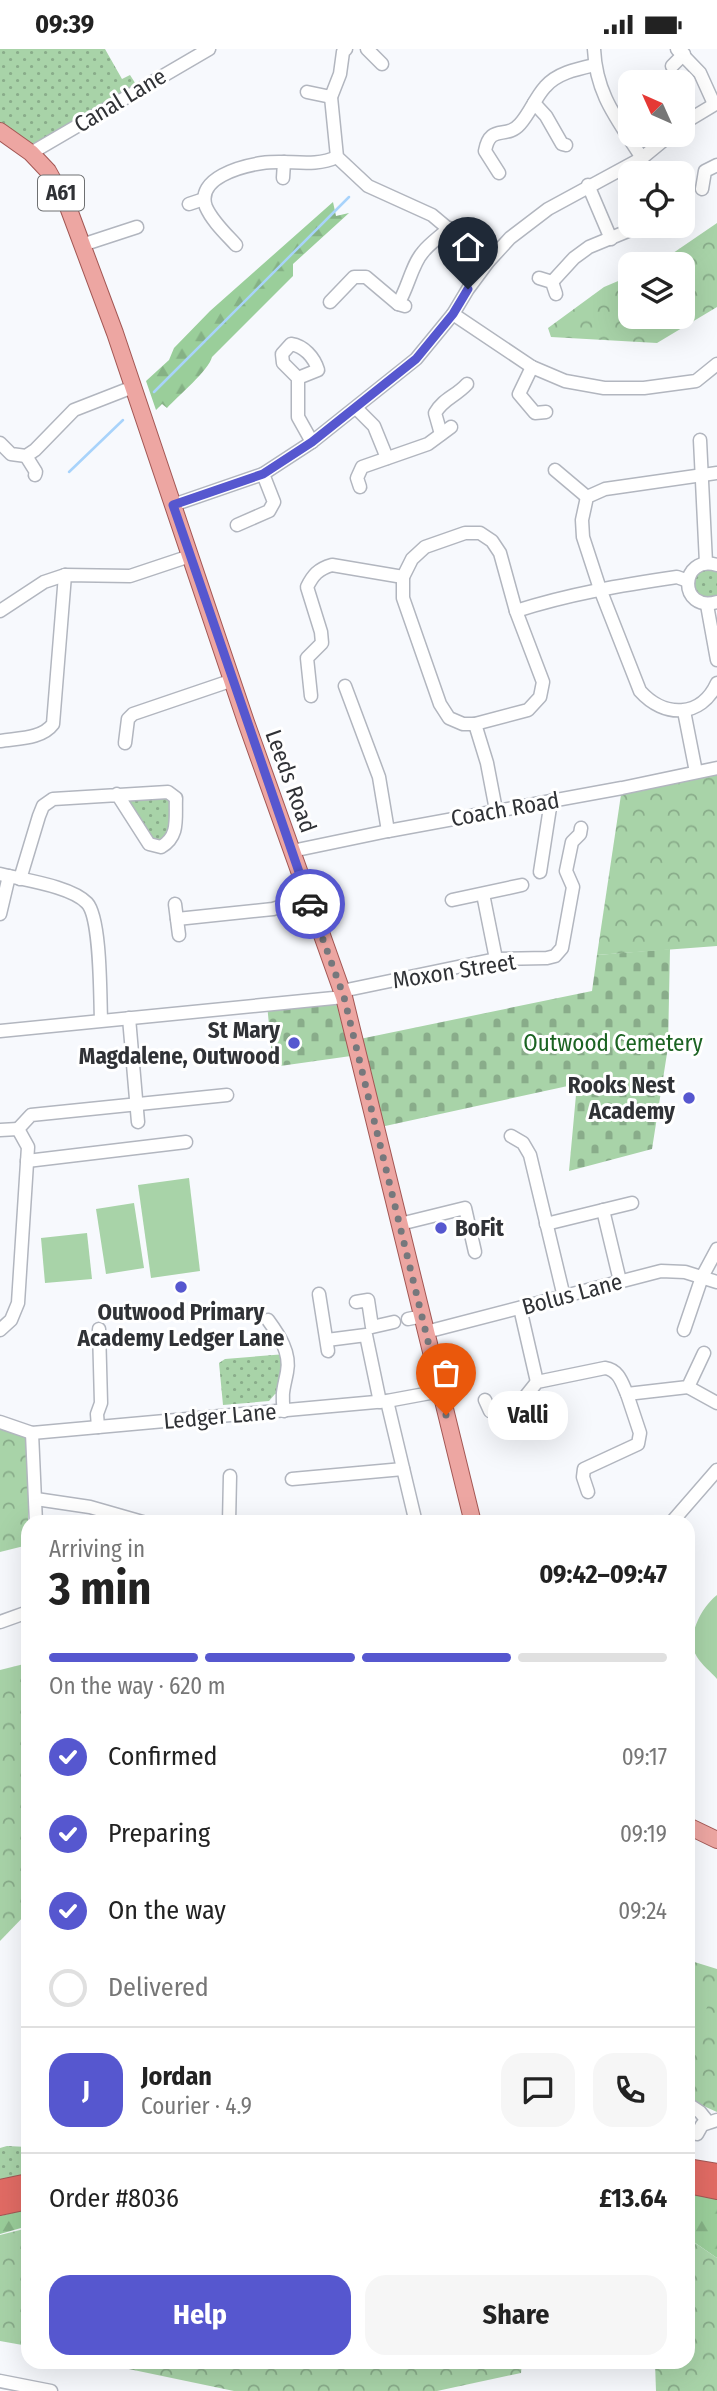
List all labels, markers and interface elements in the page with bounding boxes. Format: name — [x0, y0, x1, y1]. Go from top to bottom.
text: 09:39 — [35, 9, 94, 40]
street label: Canal Lane — [69, 62, 171, 138]
north arrow — [618, 70, 695, 147]
map controls — [618, 70, 695, 329]
button: locate — [618, 161, 695, 238]
road number: A61 — [38, 176, 84, 211]
pin — [438, 217, 498, 289]
icon: home — [449, 228, 487, 266]
button: layers — [618, 252, 695, 329]
street label: Leeds Road — [259, 726, 323, 836]
street label: Coach Road — [449, 786, 561, 832]
courier — [275, 869, 345, 939]
icon: car — [291, 885, 329, 923]
street label: Moxon Street — [390, 947, 518, 995]
place label: St Mary Magdalene, Outwood — [79, 1016, 281, 1070]
park label: Outwood Cemetery — [523, 1029, 703, 1057]
marker: St Mary Magdalene, Outwood — [286, 1035, 302, 1051]
place label: Rooks Nest Academy — [568, 1071, 676, 1125]
marker: Rooks Nest Academy — [681, 1090, 697, 1106]
place label: BoFit — [455, 1214, 505, 1242]
marker: BoFit — [433, 1220, 449, 1236]
street label: Bolus Lane — [519, 1267, 625, 1321]
marker: Outwood Primary Academy Ledger Lane — [173, 1279, 189, 1295]
place label: Outwood Primary Academy Ledger Lane — [77, 1298, 285, 1352]
pin — [416, 1343, 476, 1415]
icon: bag — [427, 1354, 465, 1392]
callout: Valli — [488, 1391, 568, 1439]
street label: Ledger Lane — [162, 1397, 278, 1435]
text: Valli — [508, 1401, 548, 1429]
text: Arriving in — [49, 1535, 145, 1563]
text: 09:42–09:47 — [539, 1559, 667, 1590]
text: 3 min — [49, 1561, 151, 1616]
text: On the way · 620 m — [49, 1672, 225, 1700]
icon: check — [49, 1738, 87, 1776]
text: Confirmed — [108, 1741, 218, 1772]
text: 09:17 — [622, 1743, 667, 1771]
icon: check — [49, 1815, 87, 1853]
text: Preparing — [108, 1818, 210, 1849]
text: 09:19 — [620, 1820, 667, 1848]
icon: check — [49, 1892, 87, 1930]
text: On the way — [108, 1895, 226, 1926]
text: 09:24 — [618, 1897, 667, 1925]
text: Delivered — [108, 1972, 209, 2003]
button: chat — [501, 2053, 575, 2127]
button: phone — [593, 2053, 667, 2127]
text: Jordan — [141, 2061, 212, 2092]
text: J — [82, 2075, 90, 2106]
text: Courier · 4.9 — [141, 2092, 252, 2120]
text: Order #8036 — [49, 2183, 179, 2214]
text: £13.64 — [599, 2183, 667, 2214]
button: Help — [49, 2275, 351, 2355]
button: Share — [365, 2275, 667, 2355]

